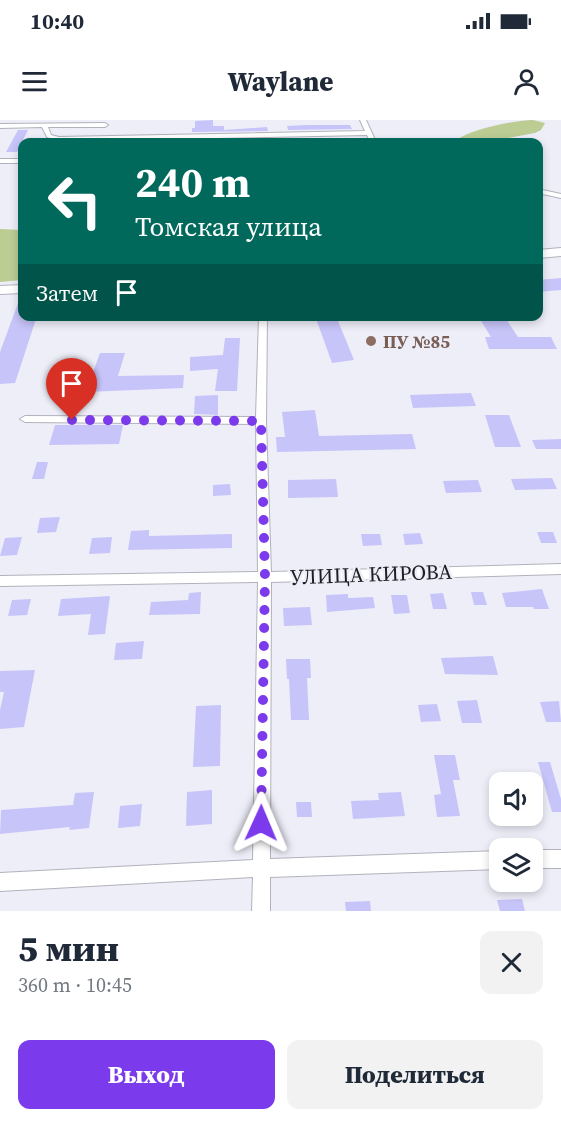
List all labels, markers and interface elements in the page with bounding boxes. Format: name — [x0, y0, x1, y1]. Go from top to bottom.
text: 10:40 — [30, 6, 84, 36]
text: Waylane — [228, 63, 333, 100]
icon: menu — [18, 65, 51, 98]
icon: person — [510, 65, 543, 98]
text: 240 m — [135, 153, 250, 211]
icon: left — [36, 162, 114, 240]
text: Томская улица — [135, 208, 322, 245]
icon: arrive — [110, 276, 143, 309]
text: Затем — [36, 278, 98, 308]
place label: ПУ №85 — [383, 329, 450, 354]
marker: ПУ №85 — [364, 334, 378, 348]
pin — [46, 358, 97, 420]
icon: arrive — [55, 367, 88, 400]
street label: УЛИЦА КИРОВА — [289, 557, 453, 591]
map controls — [489, 772, 543, 892]
button: sound — [489, 772, 543, 826]
position arrow — [229, 791, 293, 855]
button: layers — [489, 838, 543, 892]
text: 5 мин — [18, 924, 119, 973]
button: close — [480, 931, 543, 994]
text: 360 m · 10:45 — [18, 971, 132, 999]
button: Выход — [18, 1040, 275, 1109]
button: Поделиться — [287, 1040, 543, 1109]

